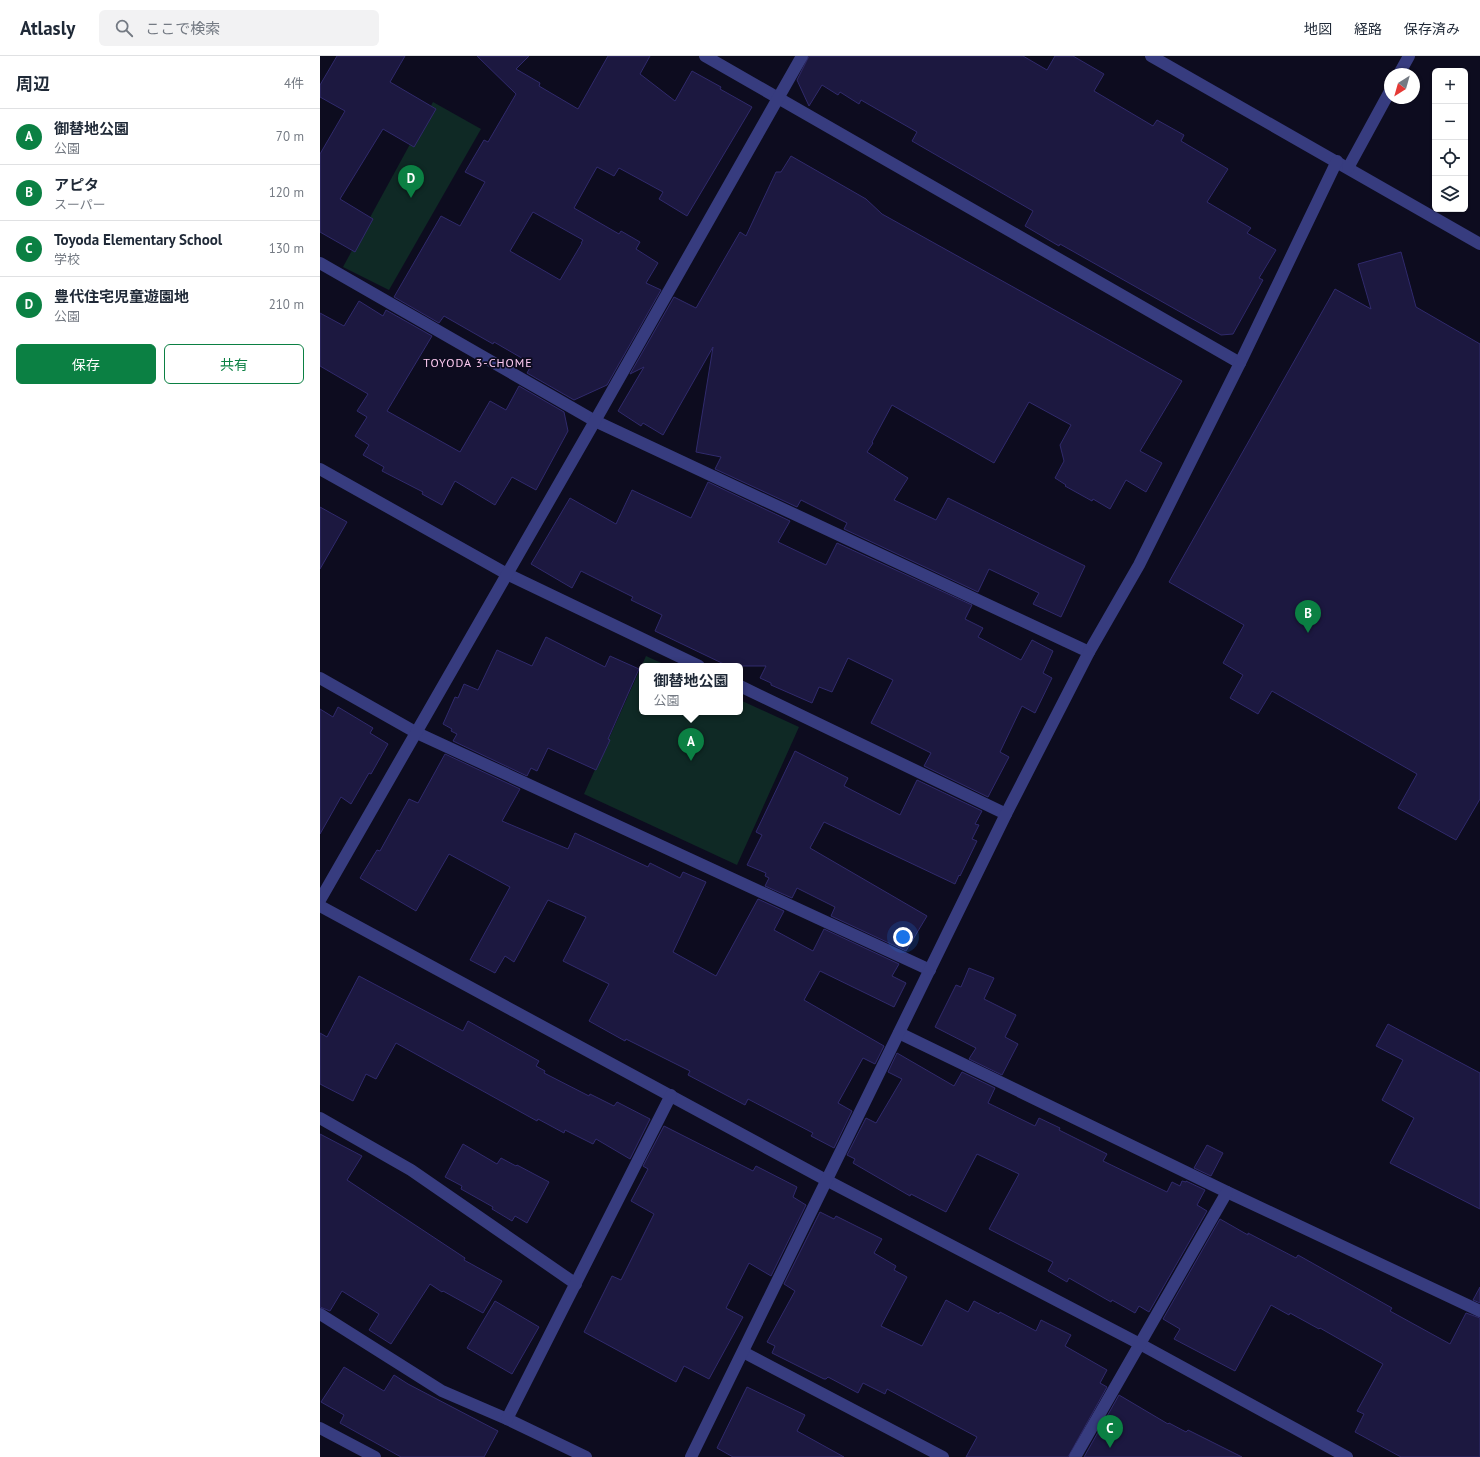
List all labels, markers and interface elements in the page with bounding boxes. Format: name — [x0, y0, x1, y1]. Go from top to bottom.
search box — [99, 10, 379, 46]
text: Atlasly — [20, 16, 75, 40]
icon: search — [113, 17, 135, 39]
text: ここで検索 — [145, 19, 220, 38]
text: 地図 — [1304, 20, 1332, 38]
text: 経路 — [1354, 20, 1382, 38]
text: 保存済み — [1404, 20, 1460, 38]
north arrow — [1384, 68, 1420, 104]
map controls — [1432, 68, 1468, 212]
button: + — [1432, 68, 1468, 104]
text: 周辺 — [16, 73, 50, 95]
text: 4件 — [284, 75, 304, 92]
button: − — [1432, 104, 1468, 140]
text: 御替地公園 — [54, 119, 129, 138]
text: A — [25, 128, 33, 145]
text: 70 m — [276, 128, 304, 145]
text: 公園 — [54, 140, 80, 157]
button: locate — [1432, 140, 1468, 176]
pin: D — [398, 165, 424, 198]
text: アピタ — [54, 175, 99, 194]
button: layers — [1432, 176, 1468, 212]
text: B — [25, 184, 33, 201]
text: 120 m — [269, 184, 304, 201]
text: スーパー — [54, 196, 106, 213]
text: Toyoda Elementary School — [54, 230, 222, 249]
text: C — [25, 240, 33, 257]
text: 130 m — [269, 240, 304, 257]
text: 学校 — [54, 251, 80, 268]
text: 豊代住宅児童遊園地 — [54, 287, 189, 306]
text: D — [25, 296, 33, 313]
text: 210 m — [269, 296, 304, 313]
text: 公園 — [54, 308, 80, 325]
button: 保存 — [16, 344, 156, 384]
button: 共有 — [164, 344, 304, 384]
district label: TOYODA 3-CHOME — [423, 355, 533, 370]
pin: B — [1295, 600, 1321, 633]
popup — [639, 663, 743, 715]
text: 御替地公園 — [653, 671, 729, 690]
text: 公園 — [653, 692, 680, 709]
pin: A — [678, 728, 704, 761]
your location — [893, 927, 913, 947]
pin: C — [1097, 1415, 1123, 1448]

